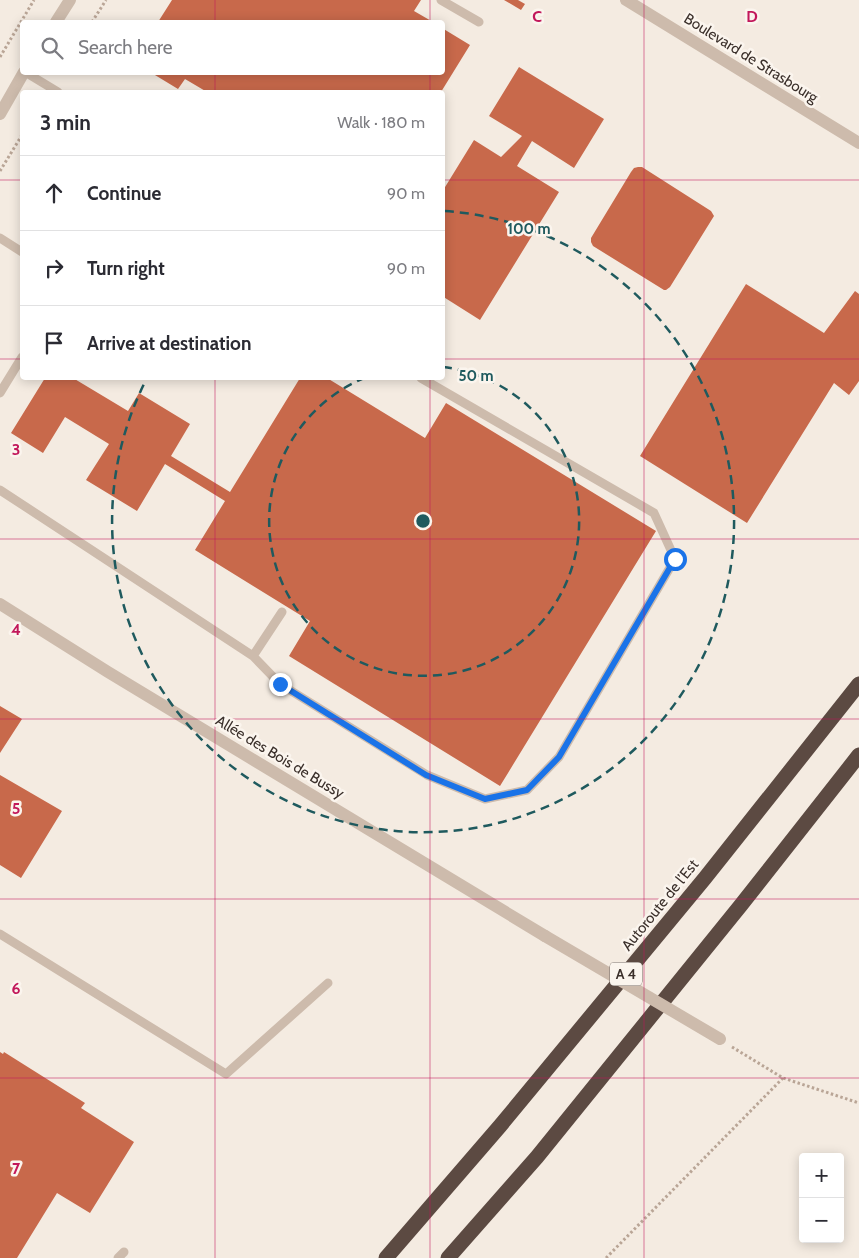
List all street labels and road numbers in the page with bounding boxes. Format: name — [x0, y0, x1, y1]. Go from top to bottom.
street label: Boulevard de Strasbourg — [681, 9, 822, 107]
street label: Allée des Bois de Bussy — [213, 712, 348, 803]
street label: Autoroute de l’Est — [618, 856, 702, 954]
road number: A 4 — [610, 962, 642, 986]

